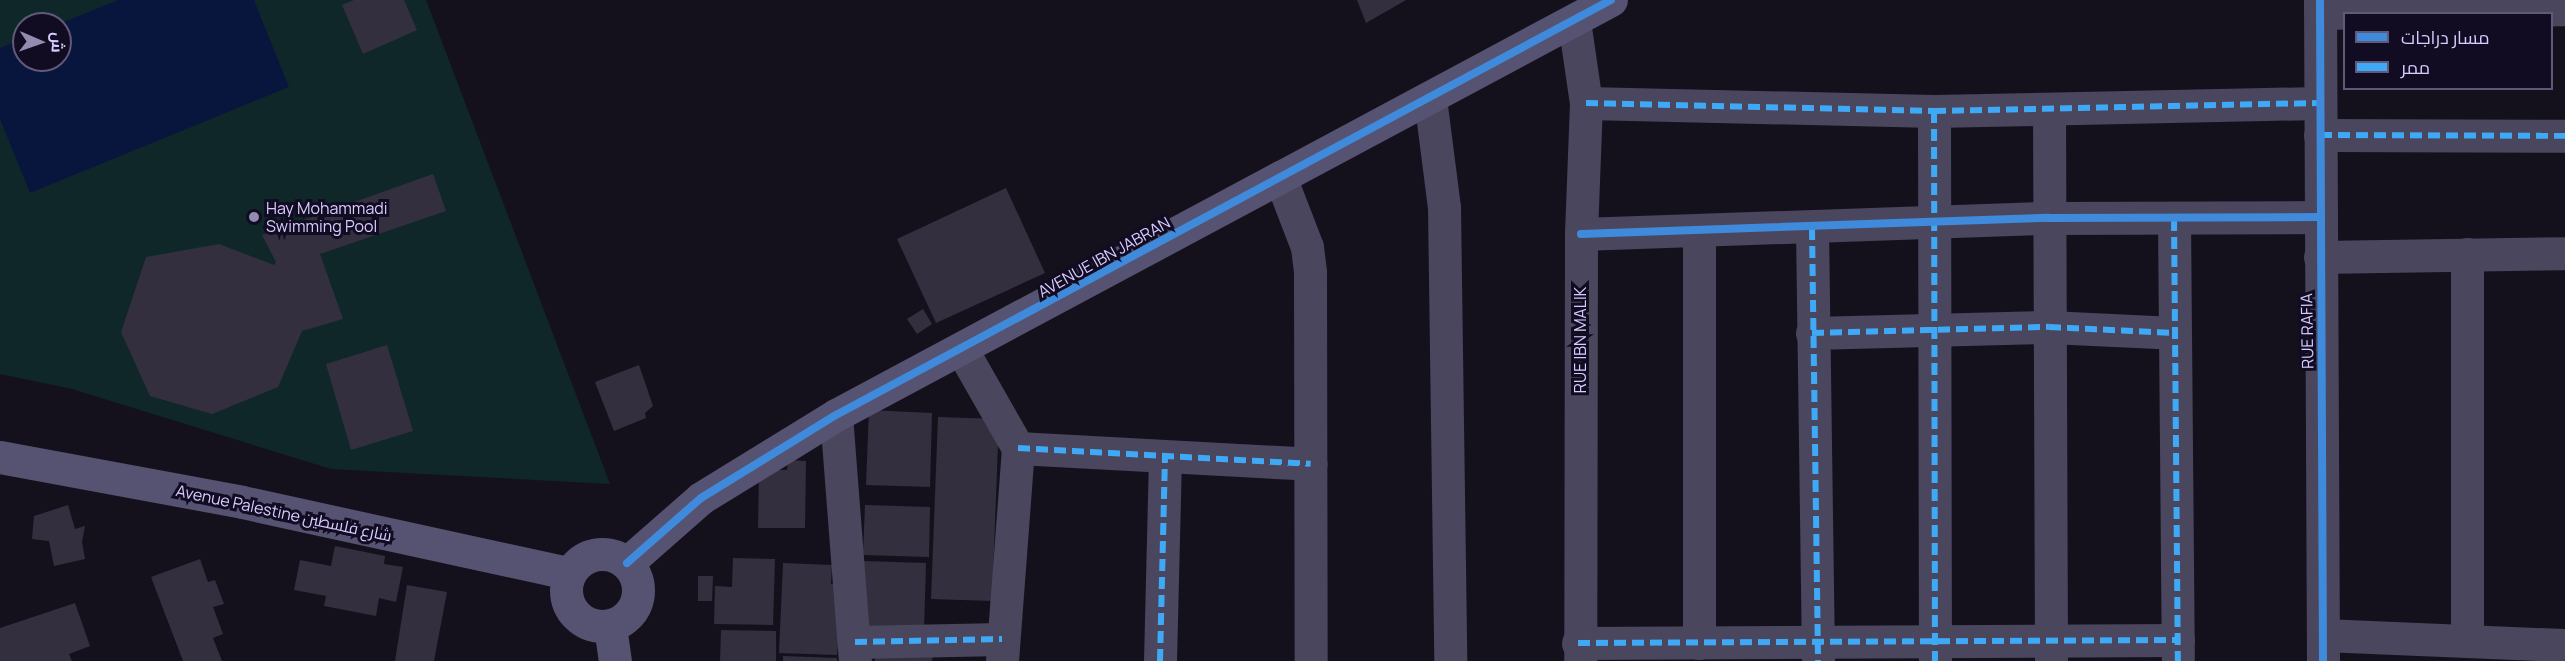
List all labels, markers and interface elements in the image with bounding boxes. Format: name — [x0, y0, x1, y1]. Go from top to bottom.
north arrow — [12, 12, 72, 72]
legend — [2343, 12, 2553, 90]
text: مسار دراجات — [2401, 25, 2489, 49]
text: ش — [47, 32, 69, 53]
text: ممر — [2401, 55, 2430, 79]
place label: Hay Mohammadi Swimming Pool — [266, 198, 388, 236]
marker: Hay Mohammadi Swimming Pool — [247, 210, 261, 224]
street label: AVENUE IBN JABRAN — [1035, 213, 1173, 301]
street label: RUE IBN MALIK — [1570, 287, 1590, 393]
street label: RUE RAFIA — [2297, 293, 2317, 369]
street label: Avenue Palestine شارع فلسطين — [174, 481, 394, 545]

